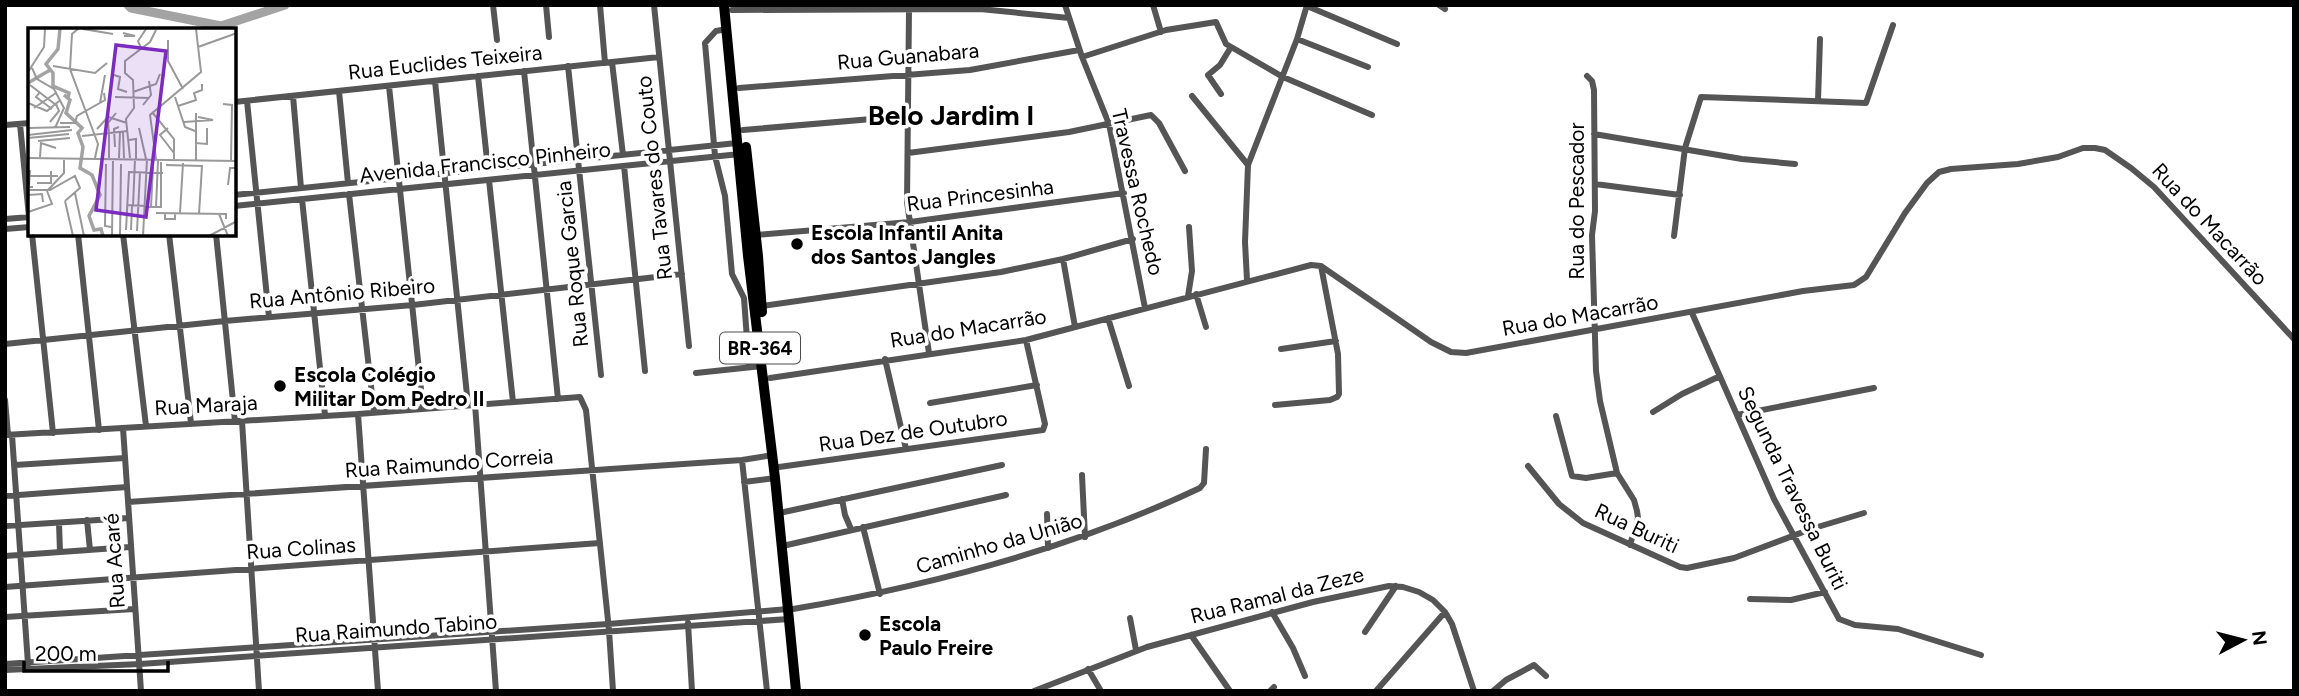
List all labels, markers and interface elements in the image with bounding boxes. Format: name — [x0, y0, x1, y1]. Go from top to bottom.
inset map — [28, 28, 236, 236]
street label: Rua Guanabara — [836, 37, 980, 75]
street label: Rua Euclides Teixeira — [347, 39, 543, 85]
street label: Rua Tavares do Couto — [631, 75, 677, 281]
district label: Belo Jardim I — [868, 98, 1034, 132]
street label: Travessa Rochedo — [1107, 106, 1169, 278]
street label: Rua do Pescador — [1564, 122, 1589, 280]
street label: Avenida Francisco Pinheiro — [358, 136, 612, 188]
street label: Rua do Macarrão — [2147, 158, 2273, 290]
street label: Rua Princesinha — [905, 174, 1055, 216]
street label: Rua Roque Garcia — [551, 179, 593, 349]
place label: Escola Infantil Anita dos Santos Jangles — [811, 220, 1003, 269]
marker: Escola Infantil Anita dos Santos Jangles — [789, 236, 805, 252]
street label: Rua Antônio Ribeiro — [248, 272, 436, 314]
street label: Rua do Macarrão — [1500, 289, 1660, 341]
street label: Rua do Macarrão — [888, 303, 1048, 353]
road number: BR-364 — [720, 332, 800, 364]
place label: Escola Colégio Militar Dom Pedro II — [294, 362, 485, 411]
marker: Escola Colégio Militar Dom Pedro II — [272, 378, 288, 394]
street label: Segunda Travessa Buriti — [1733, 382, 1853, 594]
street label: Rua Maraja — [154, 390, 258, 420]
street label: Rua Dez de Outubro — [817, 405, 1009, 457]
street label: Rua Raimundo Correia — [344, 443, 554, 483]
street label: Rua Buriti — [1591, 498, 1683, 558]
street label: Caminho da União — [913, 507, 1085, 579]
street label: Rua Acaré — [98, 512, 130, 610]
street label: Rua Colinas — [245, 532, 357, 564]
street label: Rua Ramal da Zeze — [1188, 561, 1366, 629]
north arrow — [2208, 605, 2278, 675]
street label: Rua Raimundo Tabino — [294, 608, 498, 648]
place label: Escola Paulo Freire — [879, 611, 993, 660]
marker: Escola Paulo Freire — [857, 627, 873, 643]
text: N — [2247, 629, 2272, 647]
scale bar — [24, 630, 168, 674]
text: 200 m — [35, 641, 97, 666]

